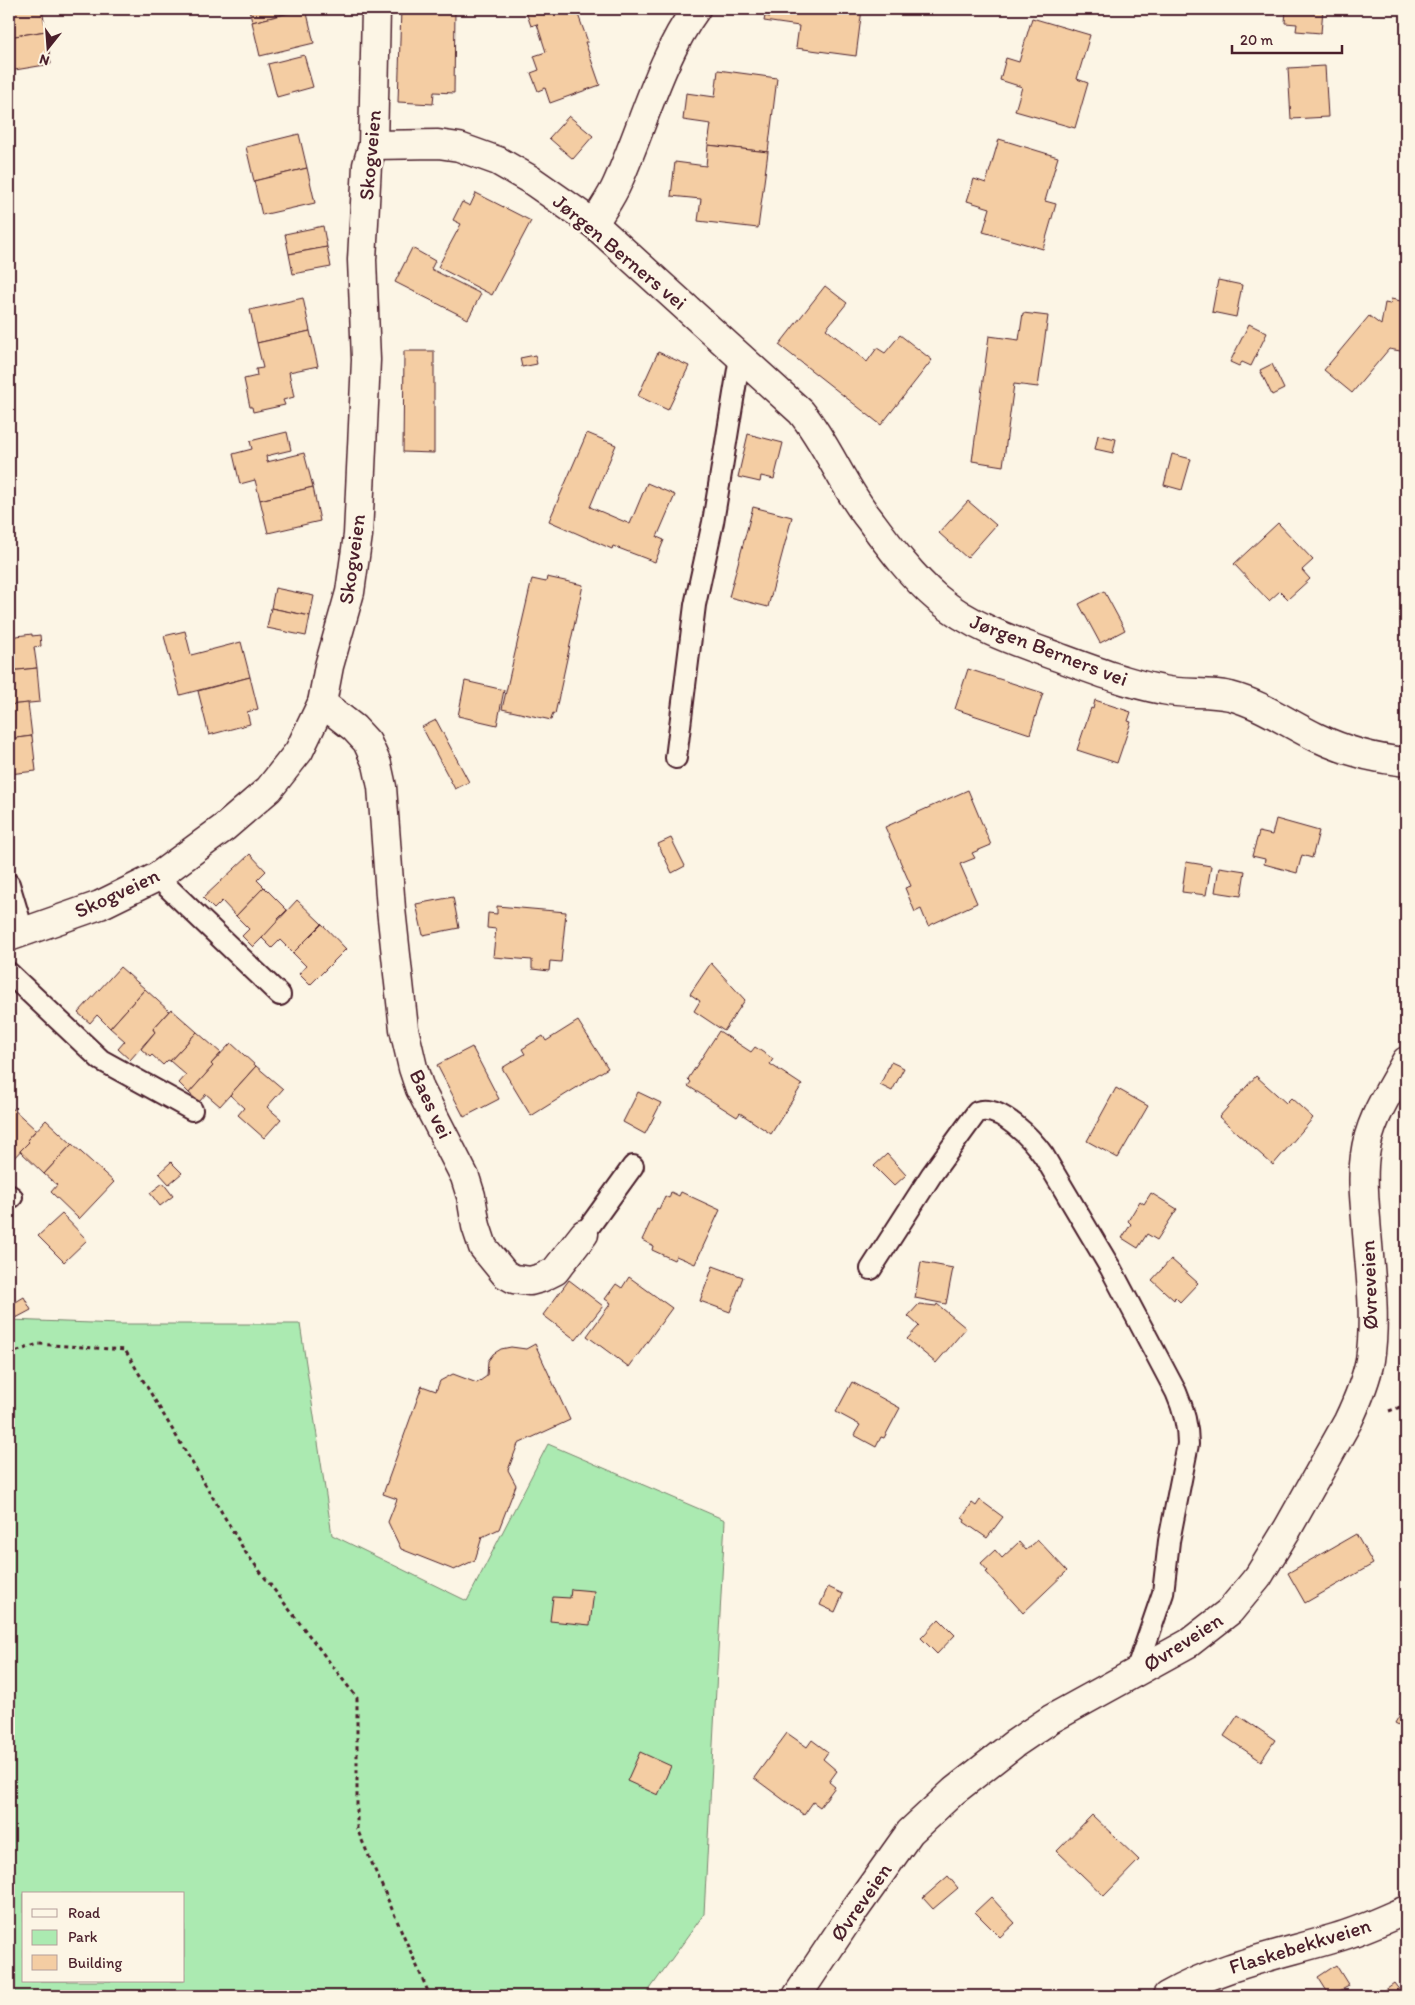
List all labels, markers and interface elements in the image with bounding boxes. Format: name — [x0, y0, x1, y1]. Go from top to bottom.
north arrow — [22, 22, 72, 72]
scale bar — [1232, 22, 1342, 54]
text: 20 m — [1240, 31, 1274, 49]
text: N — [37, 50, 51, 69]
street label: Skogveien — [353, 109, 386, 201]
street label: Jørgen Berners vei — [548, 188, 692, 315]
street label: Skogveien — [333, 512, 370, 606]
street label: Jørgen Berners vei — [967, 608, 1132, 691]
street label: Skogveien — [70, 862, 163, 923]
street label: Baes vei — [405, 1065, 458, 1143]
street label: Øvreveien — [1354, 1240, 1383, 1330]
street label: Øvreveien — [1138, 1607, 1227, 1677]
street label: Øvreveien — [825, 1858, 897, 1946]
legend — [22, 1892, 185, 1982]
text: Road — [68, 1904, 101, 1922]
street label: Flaskebekkveien — [1226, 1912, 1374, 1979]
text: Park — [68, 1928, 98, 1946]
text: Building — [68, 1954, 122, 1972]

